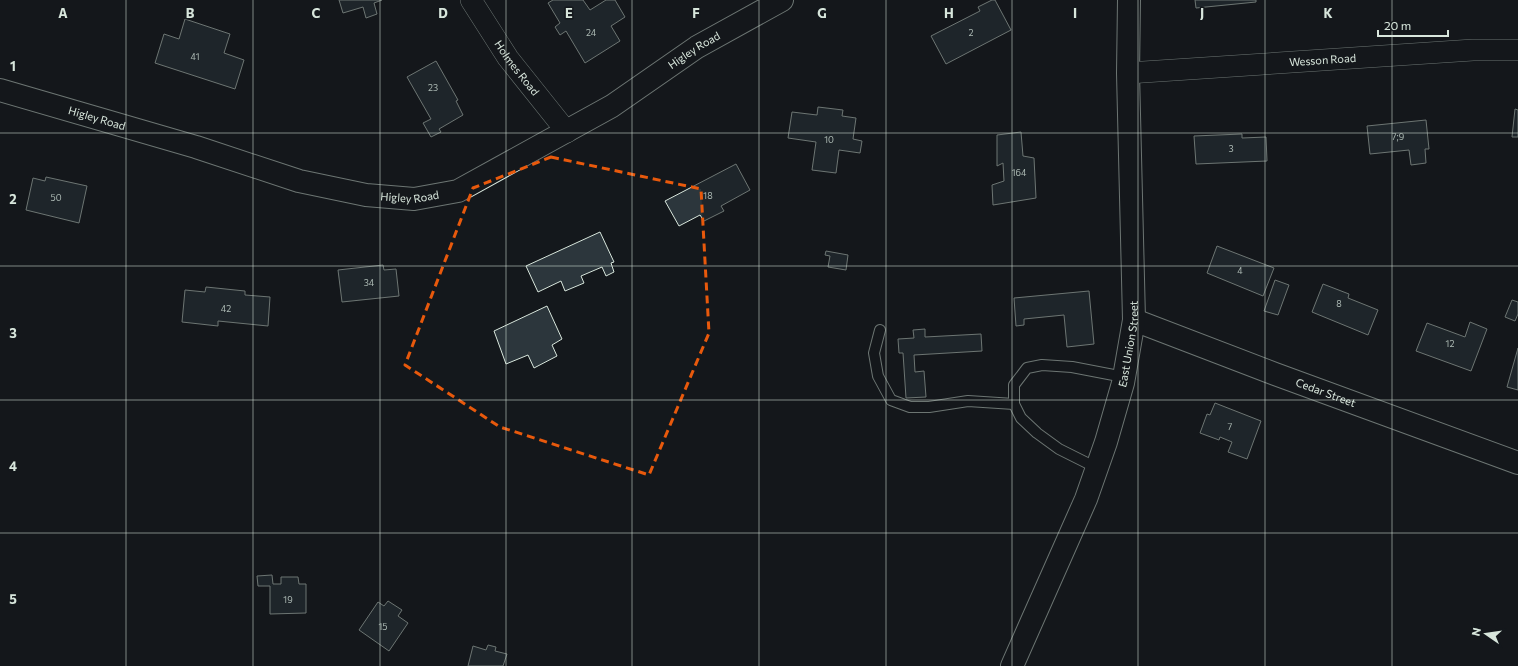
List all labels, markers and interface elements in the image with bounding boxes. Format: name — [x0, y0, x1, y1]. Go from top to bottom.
text: A — [58, 5, 68, 21]
text: B — [186, 5, 195, 21]
text: C — [312, 5, 321, 21]
text: D — [438, 5, 448, 21]
text: E — [565, 5, 573, 21]
text: F — [692, 5, 700, 21]
text: G — [817, 5, 827, 21]
text: H — [944, 5, 954, 21]
text: I — [1073, 5, 1077, 21]
text: J — [1200, 5, 1204, 21]
text: K — [1323, 5, 1333, 21]
scale bar — [1378, 12, 1448, 38]
text: 20 m — [1384, 18, 1411, 32]
house number: 24 — [586, 27, 597, 38]
house number: 2 — [969, 27, 974, 38]
street label: Higley Road — [665, 29, 722, 71]
street label: Holmes Road — [492, 38, 542, 98]
house number: 41 — [191, 51, 199, 62]
street label: Wesson Road — [1289, 51, 1356, 68]
text: 1 — [10, 58, 16, 74]
house number: 23 — [428, 82, 438, 93]
street label: Higley Road — [67, 103, 127, 132]
house number: 7;9 — [1392, 131, 1404, 142]
house number: 10 — [824, 134, 834, 145]
house number: 3 — [1228, 143, 1234, 154]
house number: 164 — [1012, 167, 1027, 178]
street label: Higley Road — [380, 188, 440, 205]
house number: 18 — [703, 190, 713, 201]
text: 2 — [9, 191, 17, 207]
house number: 50 — [50, 192, 62, 203]
house number: 4 — [1237, 265, 1243, 276]
house number: 34 — [364, 277, 375, 288]
house number: 8 — [1336, 298, 1342, 309]
street label: East Union Street — [1115, 300, 1140, 389]
house number: 42 — [221, 303, 231, 314]
text: 3 — [9, 325, 17, 341]
house number: 12 — [1446, 338, 1454, 349]
street label: Cedar Street — [1294, 375, 1358, 409]
house number: 7 — [1228, 421, 1233, 432]
text: 4 — [9, 458, 17, 474]
text: 5 — [9, 591, 17, 607]
house number: 19 — [283, 594, 293, 605]
north arrow — [1466, 614, 1506, 654]
house number: 15 — [378, 621, 388, 632]
text: N — [1469, 626, 1483, 637]

